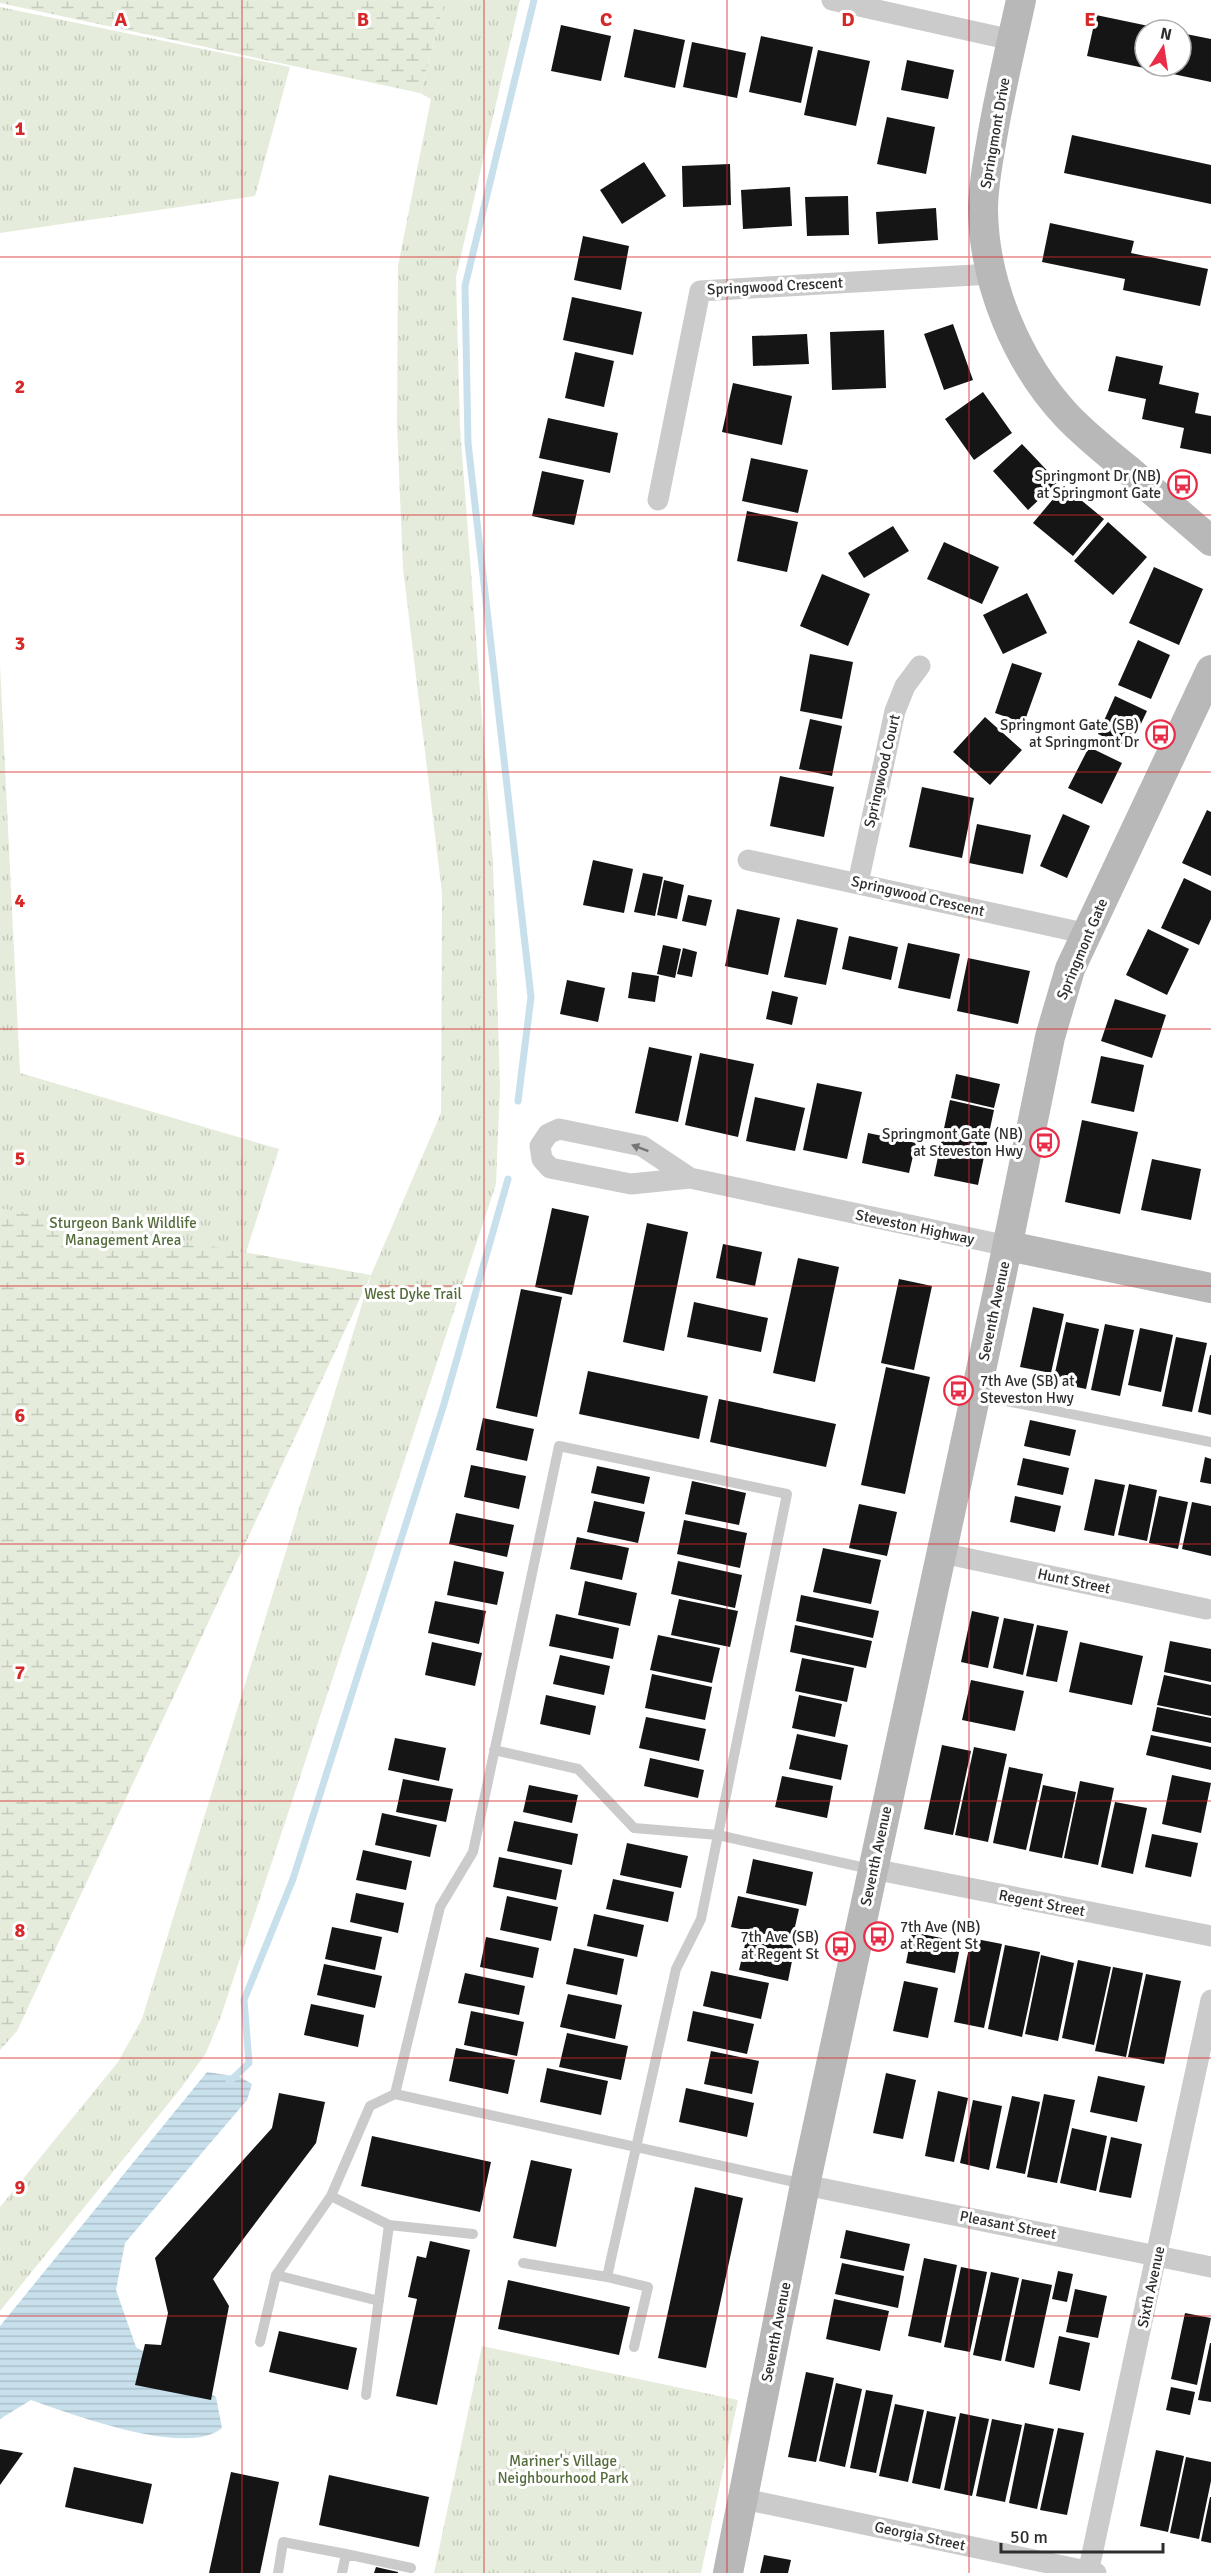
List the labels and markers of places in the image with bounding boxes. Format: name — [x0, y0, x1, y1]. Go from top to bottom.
place label: Springmont Dr (NB) at Springmont Gate — [1035, 467, 1161, 502]
bus stop icon: Springmont Dr (NB) at Springmont Gate — [1166, 469, 1198, 501]
place label: Springmont Gate (SB) at Springmont Dr — [1000, 716, 1139, 751]
bus stop icon: Springmont Gate (SB) at Springmont Dr — [1144, 718, 1176, 750]
place label: Springmont Gate (NB) at Steveston Hwy — [882, 1125, 1023, 1160]
bus stop icon: Springmont Gate (NB) at Steveston Hwy — [1028, 1127, 1060, 1159]
place label: 7th Ave (SB) at Steveston Hwy — [980, 1372, 1075, 1407]
bus stop icon: 7th Ave (SB) at Steveston Hwy — [943, 1374, 975, 1406]
place label: 7th Ave (NB) at Regent St — [900, 1918, 980, 1953]
bus stop icon: 7th Ave (NB) at Regent St — [863, 1920, 895, 1952]
place label: 7th Ave (SB) at Regent St — [740, 1928, 819, 1963]
bus stop icon: 7th Ave (SB) at Regent St — [824, 1930, 856, 1962]

